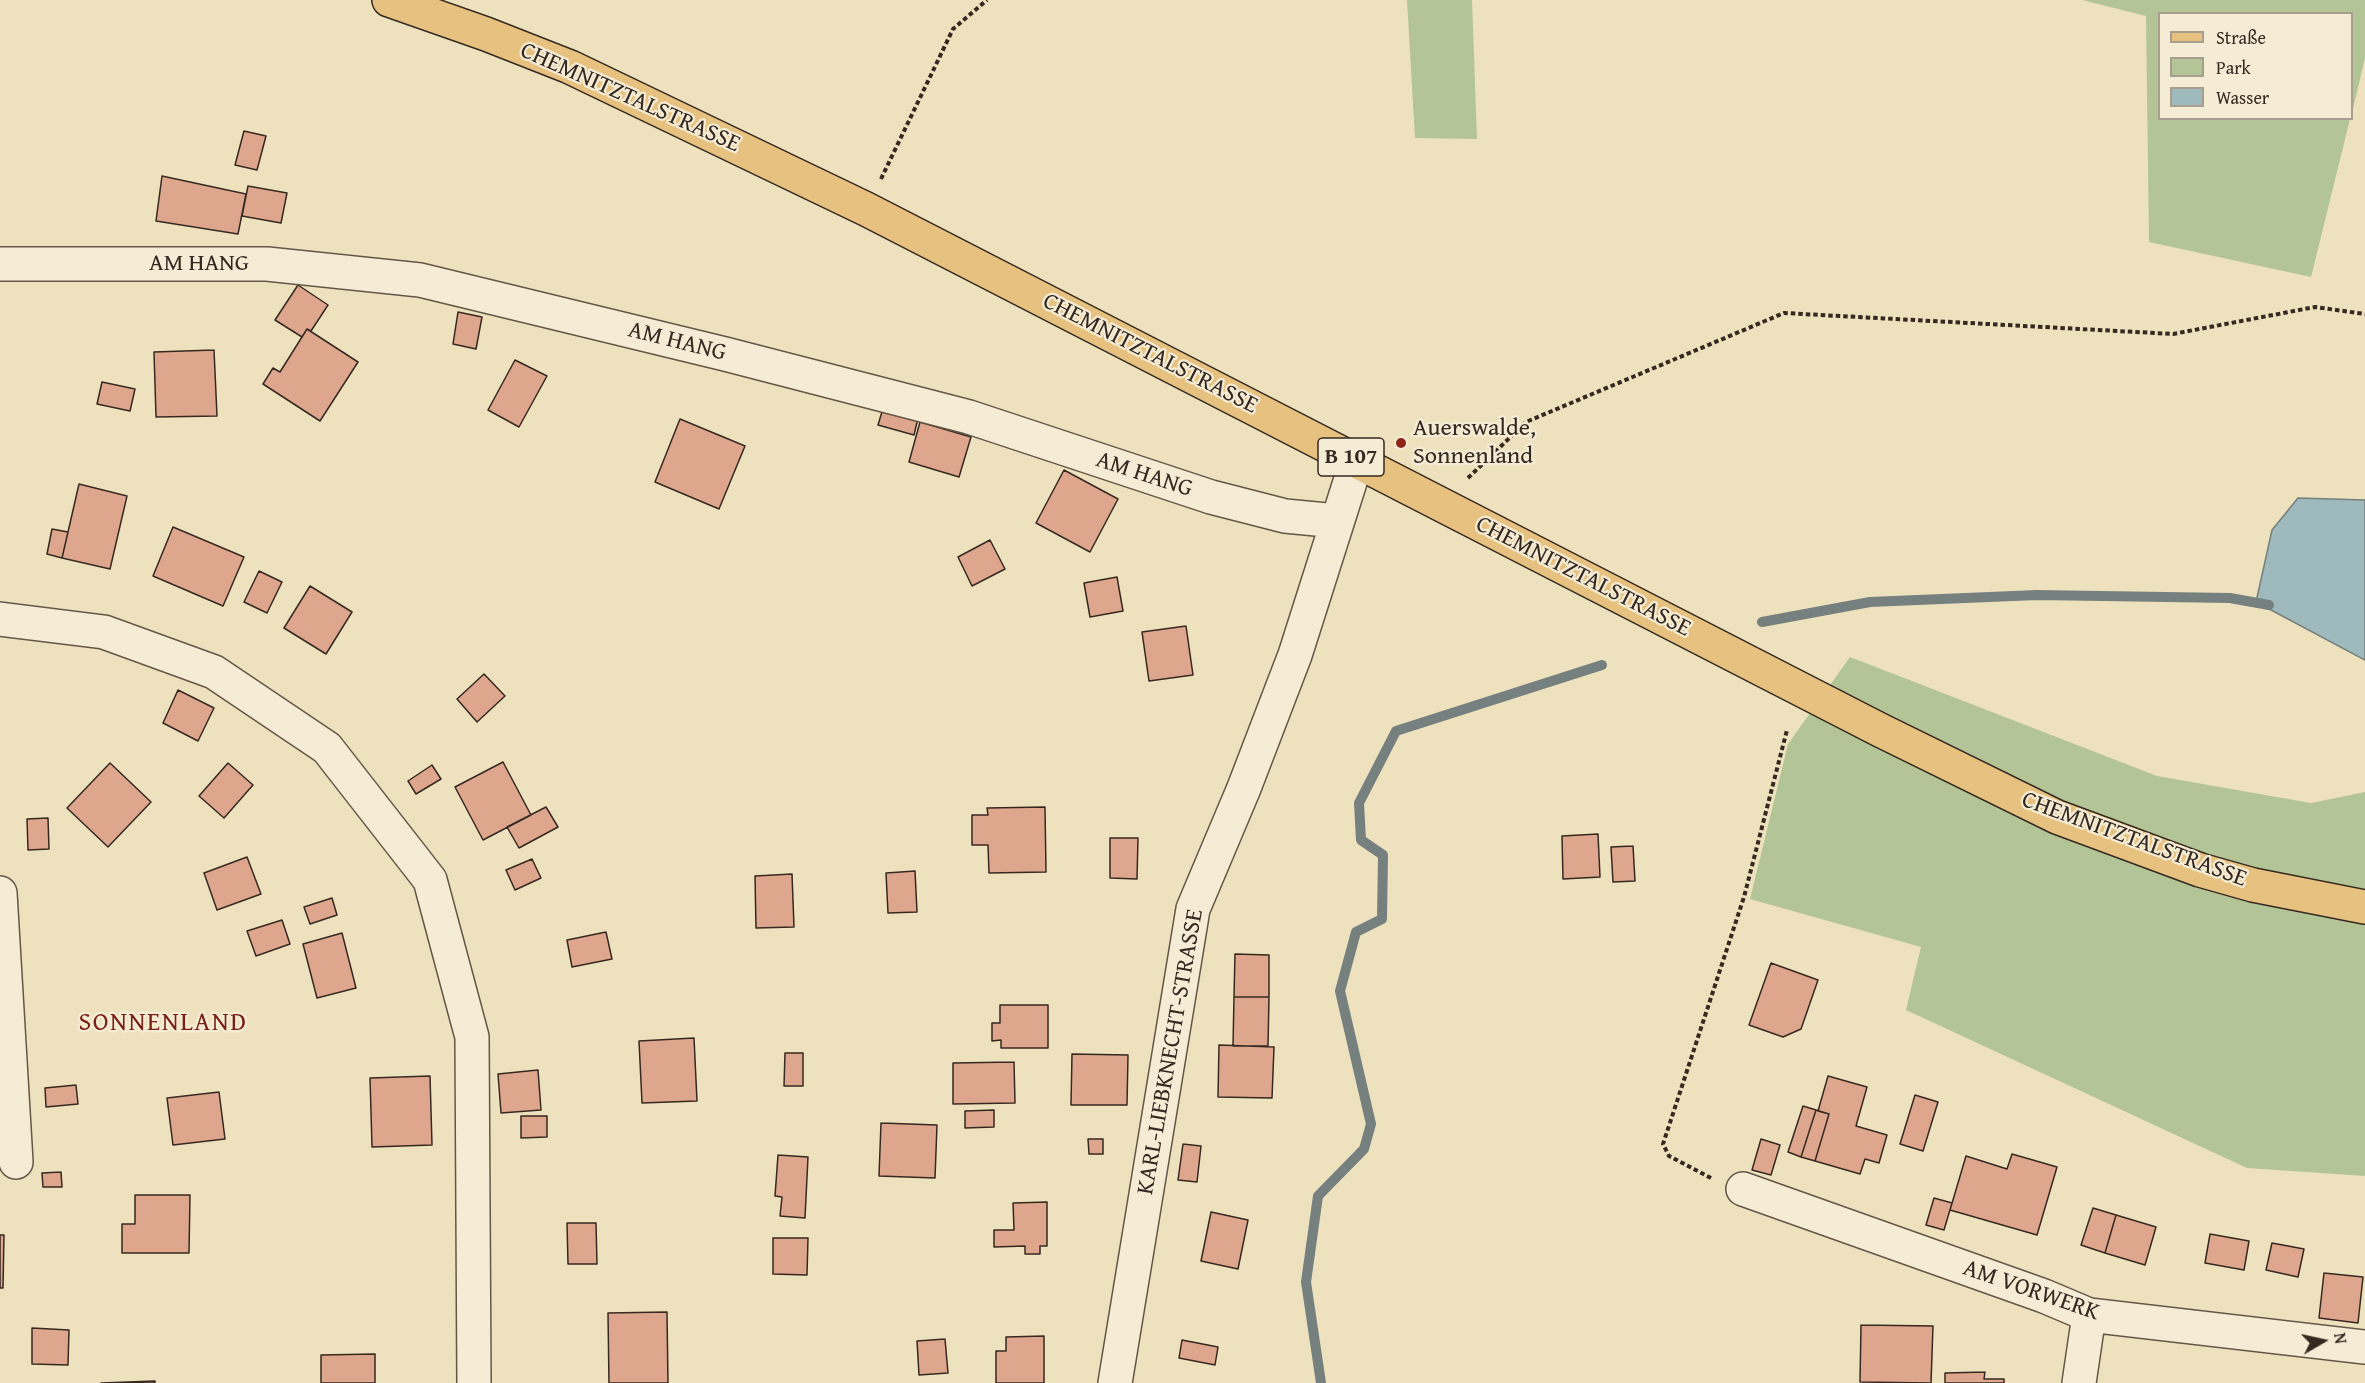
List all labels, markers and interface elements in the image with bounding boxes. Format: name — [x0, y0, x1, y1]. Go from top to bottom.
legend — [2158, 12, 2353, 120]
text: Straße — [2216, 24, 2266, 51]
street label: CHEMNITZTALSTRASSE — [516, 37, 744, 159]
text: Park — [2216, 54, 2251, 81]
text: Wasser — [2216, 84, 2269, 111]
street label: AM HANG — [149, 250, 249, 278]
street label: CHEMNITZTALSTRASSE — [1038, 287, 1262, 421]
street label: AM HANG — [625, 316, 729, 368]
place label: Auerswalde, Sonnenland — [1413, 415, 1536, 471]
marker: Auerswalde, Sonnenland — [1394, 436, 1408, 450]
road number: B 107 — [1318, 438, 1384, 476]
street label: AM HANG — [1092, 446, 1196, 504]
street label: CHEMNITZTALSTRASSE — [1471, 510, 1695, 644]
street label: CHEMNITZTALSTRASSE — [2018, 786, 2250, 894]
street label: KARL-LIEBKNECHT-STRASSE — [1132, 907, 1210, 1197]
district label: SONNENLAND — [79, 1007, 247, 1039]
street label: AM VORWERK — [1959, 1254, 2103, 1328]
north arrow — [2293, 1311, 2353, 1371]
text: N — [2328, 1331, 2353, 1345]

